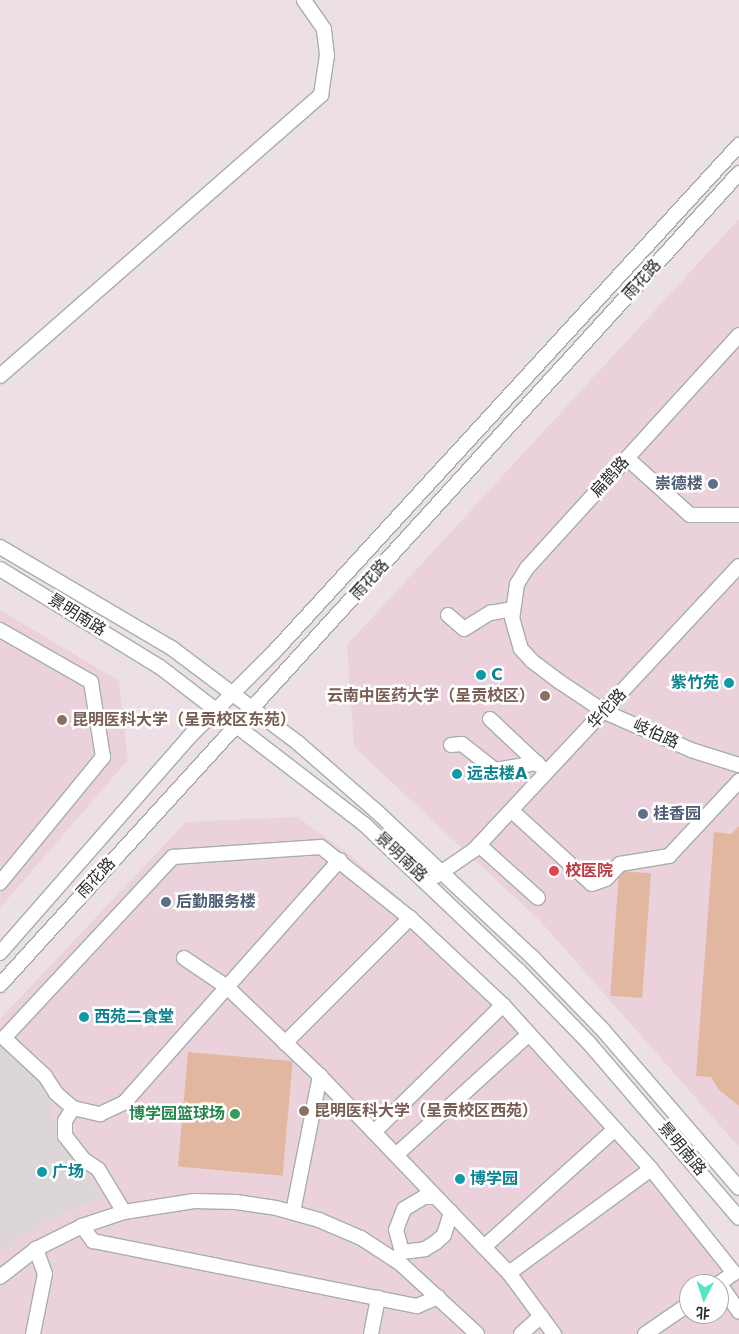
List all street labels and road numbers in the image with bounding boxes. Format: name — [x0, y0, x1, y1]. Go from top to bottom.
street label: 雨花路 — [619, 256, 665, 304]
street label: 扁鹊路 — [587, 453, 633, 501]
street label: 雨花路 — [347, 556, 393, 604]
street label: 景明南路 — [45, 590, 109, 640]
street label: 华佗路 — [584, 685, 630, 733]
street label: 岐伯路 — [630, 715, 682, 753]
street label: 景明南路 — [371, 828, 431, 886]
street label: 雨花路 — [73, 854, 119, 902]
street label: 景明南路 — [654, 1118, 710, 1180]

